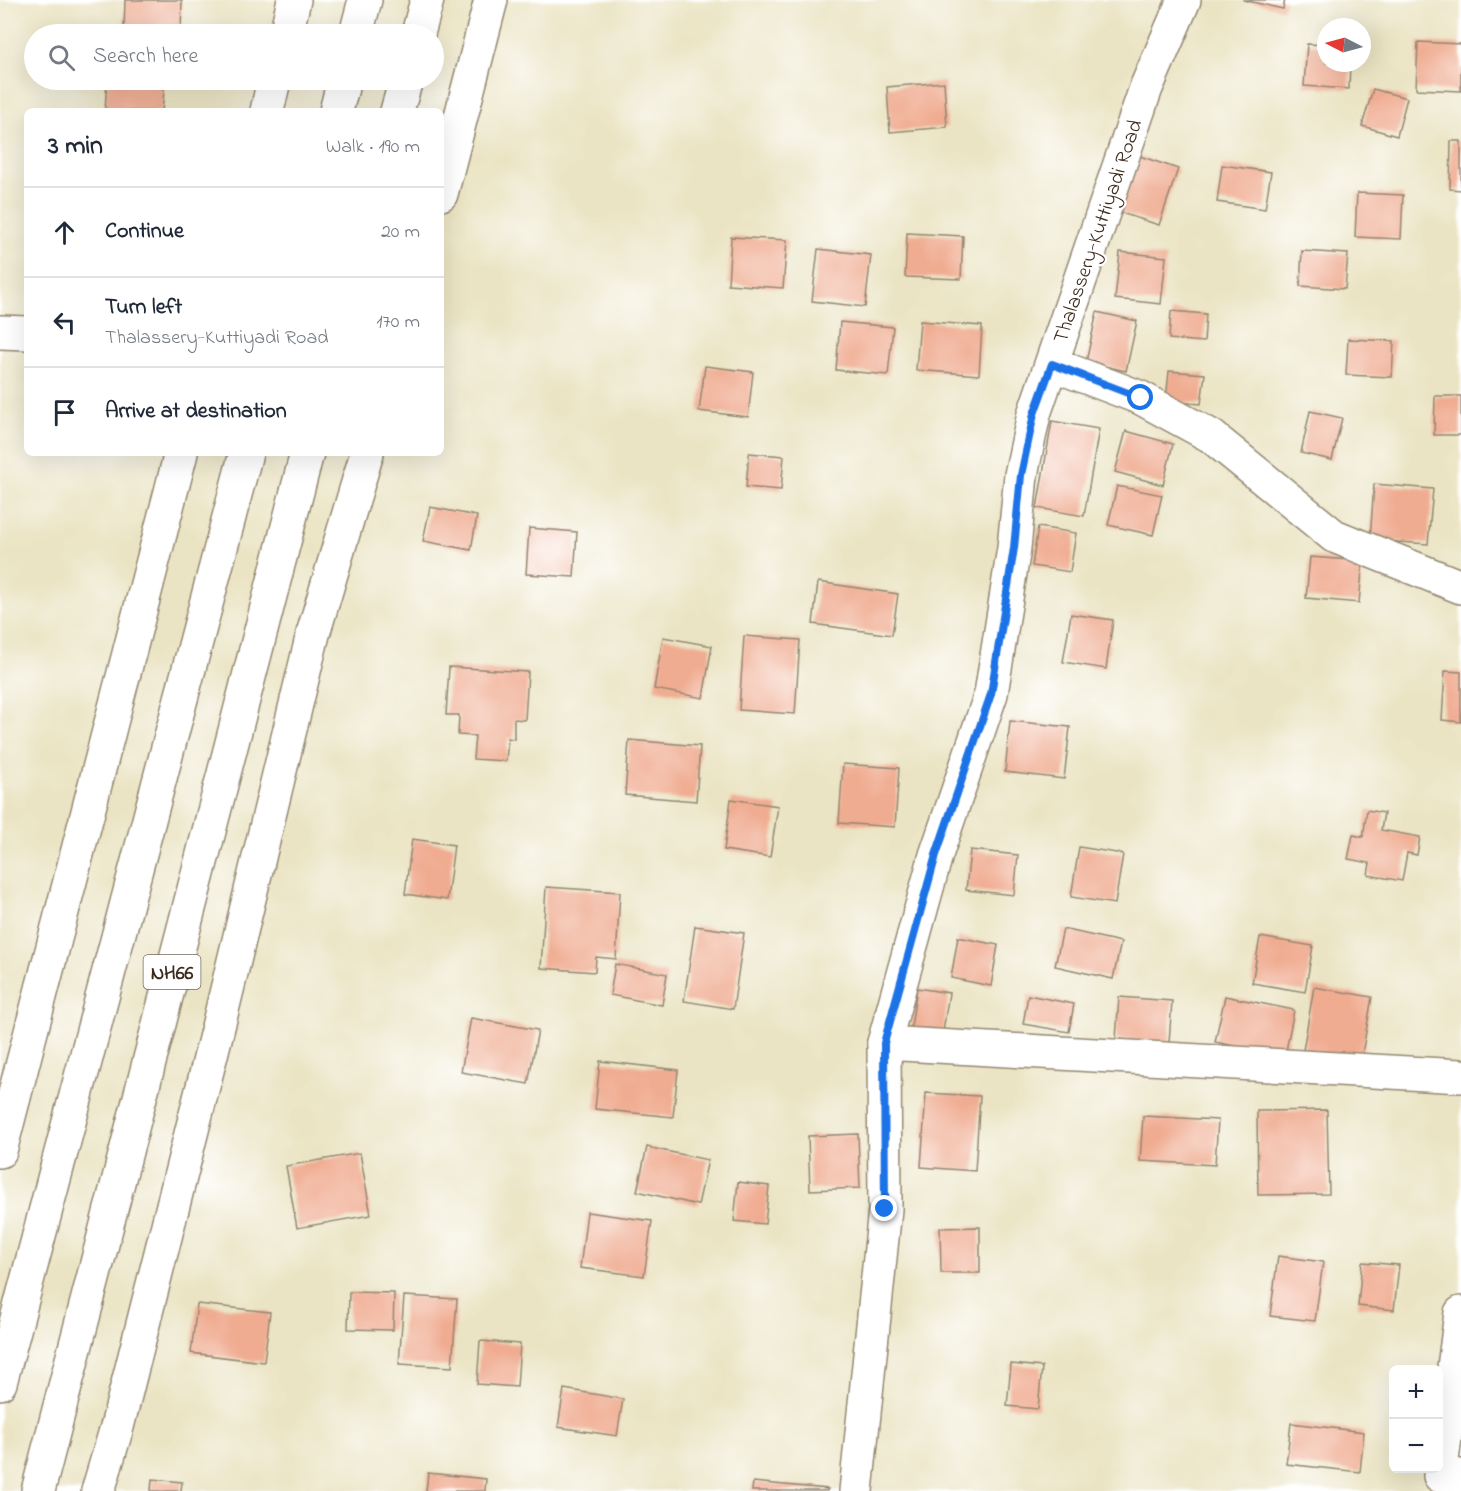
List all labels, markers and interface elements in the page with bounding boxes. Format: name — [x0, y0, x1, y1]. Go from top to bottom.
north arrow — [1317, 18, 1371, 72]
search box — [24, 24, 444, 90]
icon: search — [45, 41, 78, 74]
text: Search here — [93, 41, 198, 73]
street label: Thalassery-Kuttiyadi Road — [1047, 116, 1153, 348]
text: 3 min — [48, 128, 103, 166]
text: Walk · 190 m — [326, 133, 420, 162]
icon: ahead — [48, 216, 81, 249]
text: Continue — [105, 216, 184, 248]
text: 20 m — [381, 218, 420, 247]
text: Turn left — [105, 292, 182, 324]
icon: left — [48, 306, 81, 339]
text: 170 m — [376, 308, 420, 337]
text: Thalassery-Kuttiyadi Road — [105, 324, 328, 353]
route start — [1127, 384, 1153, 410]
icon: arrive — [48, 396, 81, 429]
text: Arrive at destination — [105, 396, 287, 428]
road number: NH66 — [144, 955, 201, 989]
route end — [871, 1195, 897, 1221]
map controls — [1389, 1365, 1443, 1473]
button: + — [1389, 1365, 1443, 1419]
button: − — [1389, 1419, 1443, 1473]

